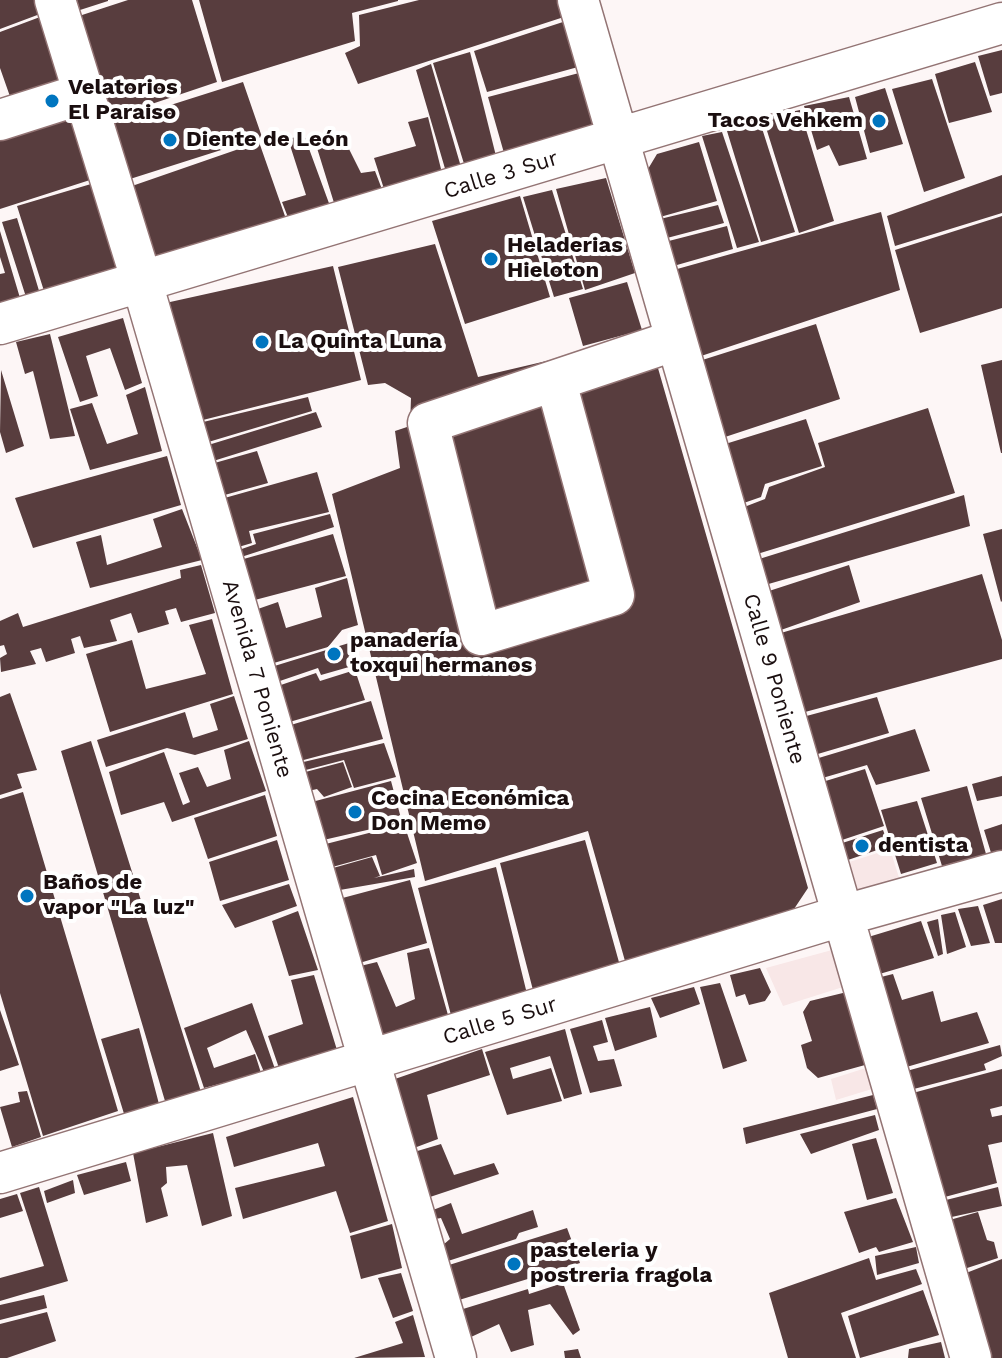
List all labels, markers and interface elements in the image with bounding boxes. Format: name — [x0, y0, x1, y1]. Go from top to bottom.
place label: Velatorios El Paraiso — [68, 75, 178, 126]
marker: Velatorios El Paraiso — [43, 92, 61, 110]
place label: Tacos Vehkem — [708, 108, 863, 134]
marker: Tacos Vehkem — [870, 112, 888, 130]
place label: Diente de León — [186, 127, 349, 153]
marker: Diente de León — [161, 131, 179, 149]
street label: Calle 3 Sur — [441, 145, 561, 205]
place label: Heladerias Hieloton — [507, 233, 623, 284]
marker: Heladerias Hieloton — [482, 250, 500, 268]
place label: La Quinta Luna — [278, 329, 442, 355]
marker: La Quinta Luna — [253, 333, 271, 351]
street label: Avenida 7 Poniente — [216, 577, 298, 781]
street label: Calle 9 Poniente — [737, 591, 811, 767]
place label: panadería toxqui hermanos — [350, 628, 533, 680]
marker: panadería toxqui hermanos — [325, 645, 343, 663]
place label: Cocina Económica Don Memo — [371, 786, 569, 838]
marker: Cocina Económica Don Memo — [346, 803, 364, 821]
place label: dentista — [878, 833, 968, 859]
marker: dentista — [853, 837, 871, 855]
place label: Baños de vapor "La luz" — [43, 870, 195, 922]
marker: Baños de vapor "La luz" — [18, 887, 36, 905]
street label: Calle 5 Sur — [440, 991, 560, 1051]
place label: pasteleria y postreria fragola — [530, 1238, 712, 1290]
marker: pasteleria y postreria fragola — [505, 1255, 523, 1273]

